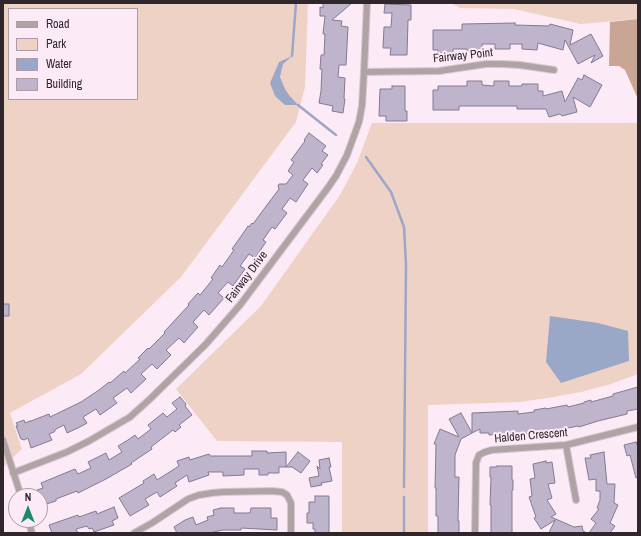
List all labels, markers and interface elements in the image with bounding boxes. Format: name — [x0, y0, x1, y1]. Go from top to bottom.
legend — [8, 8, 138, 100]
text: Road — [46, 16, 70, 32]
text: Park — [46, 36, 66, 52]
street label: Fairway Point — [432, 46, 494, 66]
text: Water — [46, 56, 72, 72]
text: Building — [46, 76, 82, 92]
street label: Fairway Drive — [223, 248, 271, 306]
street label: Halden Crescent — [494, 426, 568, 446]
north arrow — [8, 488, 48, 528]
text: N — [25, 490, 31, 504]

